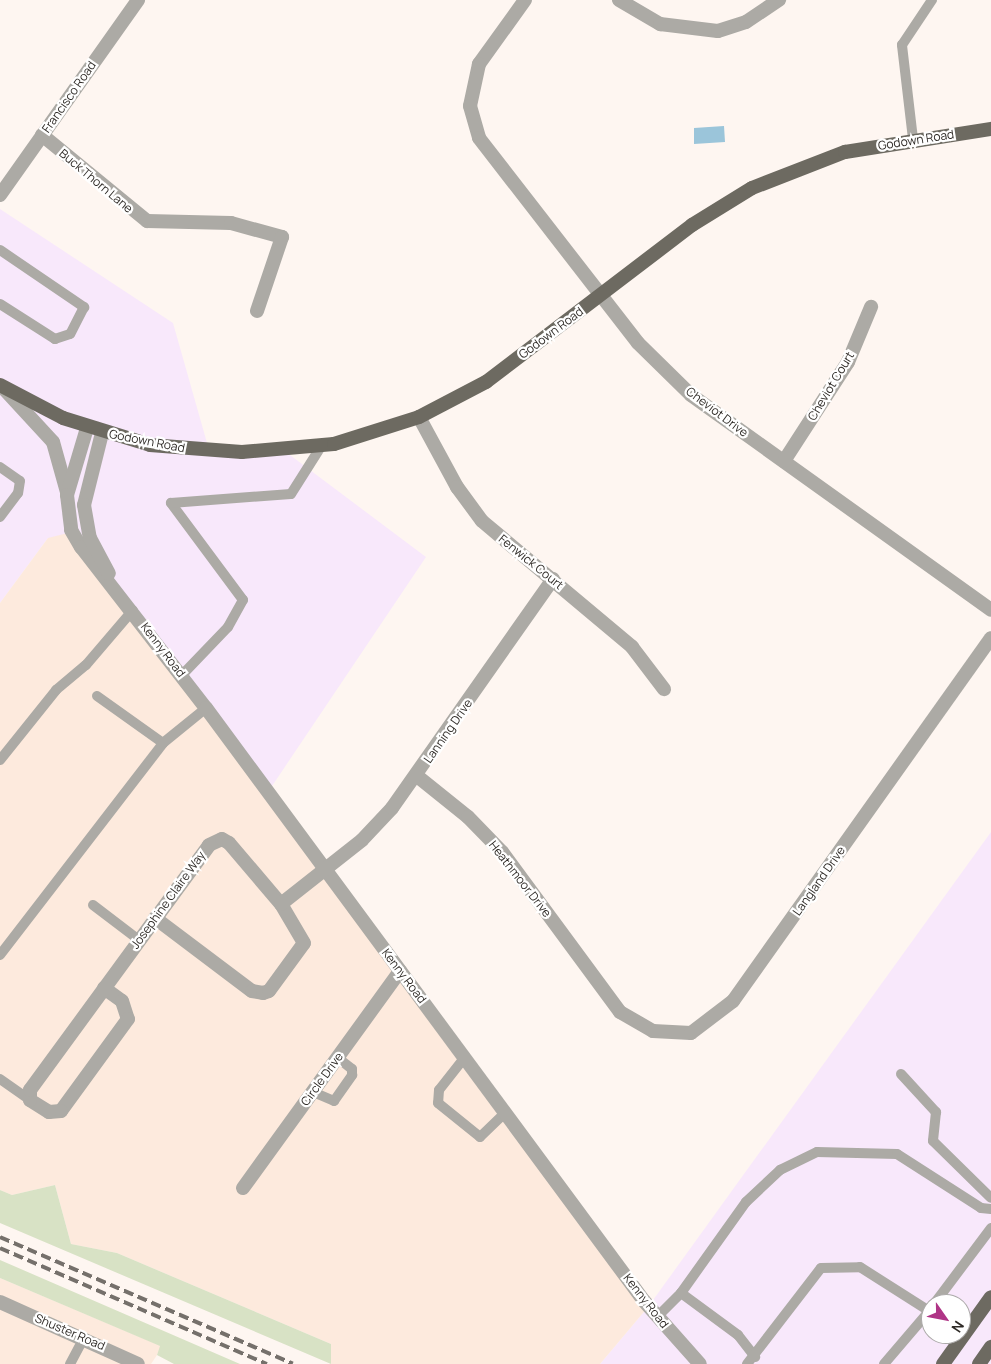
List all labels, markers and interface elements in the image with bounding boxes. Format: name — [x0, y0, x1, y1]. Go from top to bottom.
street label: Francisco Road — [39, 59, 99, 135]
street label: Godown Road — [877, 127, 955, 153]
street label: Buck Thorn Lane — [56, 146, 136, 216]
street label: Godown Road — [516, 304, 586, 362]
street label: Cheviot Court — [805, 349, 857, 423]
street label: Cheviot Drive — [683, 384, 751, 440]
street label: Godown Road — [108, 427, 186, 455]
street label: Fenwick Court — [496, 532, 566, 592]
street label: Kenny Road — [138, 620, 188, 680]
street label: Lanning Drive — [421, 696, 475, 766]
street label: Heathmoor Drive — [486, 838, 554, 920]
street label: Langland Drive — [790, 844, 848, 918]
street label: Josephine Claire Way — [128, 848, 208, 952]
street label: Kenny Road — [379, 946, 429, 1006]
street label: Circle Drive — [298, 1050, 346, 1108]
street label: Kenny Road — [620, 1271, 672, 1331]
north arrow — [921, 1294, 971, 1344]
street label: Shuster Road — [33, 1311, 107, 1353]
text: N — [947, 1318, 969, 1336]

